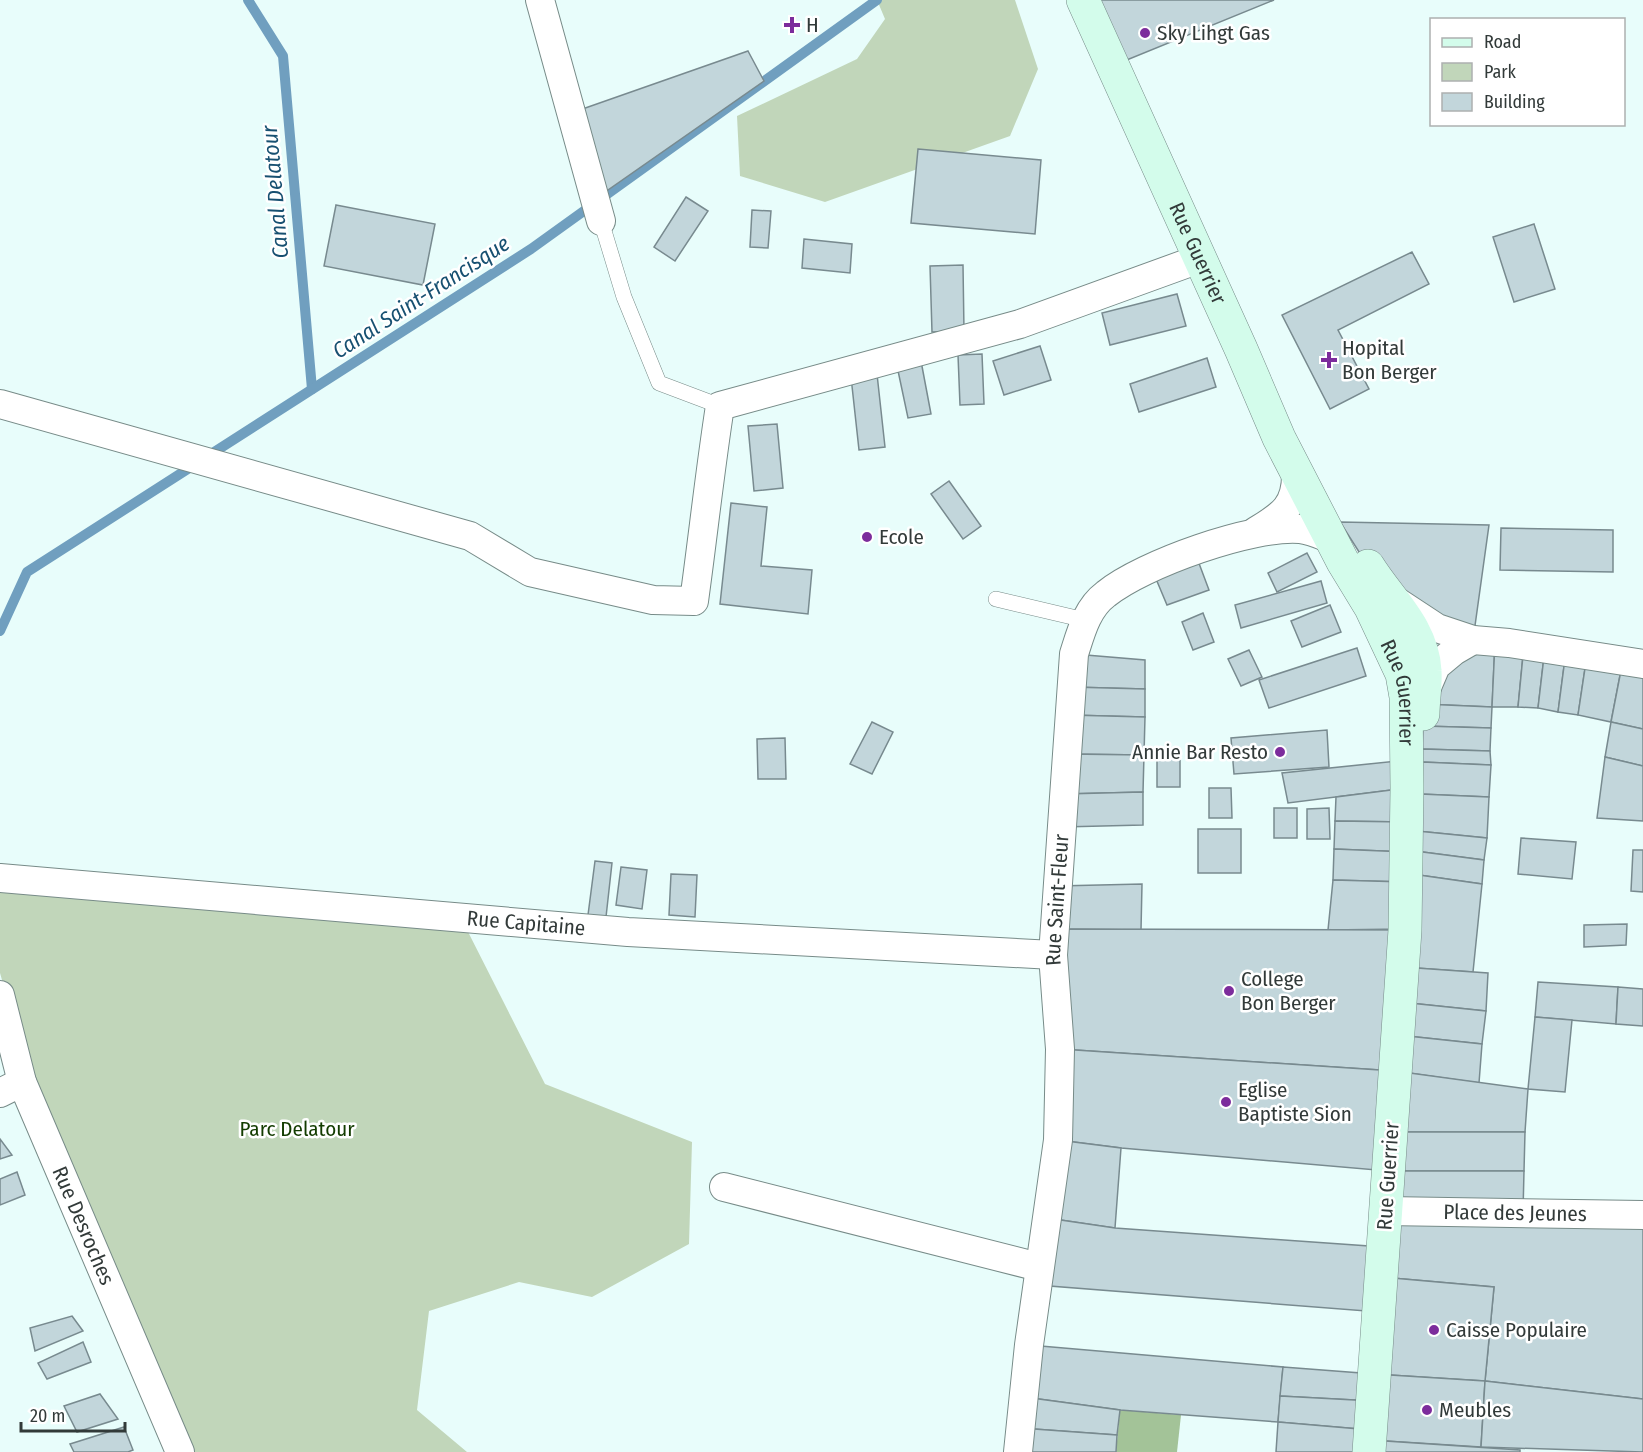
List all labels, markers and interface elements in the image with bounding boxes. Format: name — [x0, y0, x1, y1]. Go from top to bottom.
place label: H — [806, 12, 819, 38]
marker: H — [783, 16, 801, 34]
legend — [1430, 18, 1625, 126]
place label: Sky Lihgt Gas — [1157, 20, 1270, 46]
marker: Sky Lihgt Gas — [1138, 26, 1152, 40]
text: Road — [1484, 31, 1521, 53]
text: Park — [1484, 61, 1517, 83]
text: Building — [1484, 91, 1545, 113]
water label: Canal Delatour — [256, 123, 294, 260]
street label: Rue Guerrier — [1163, 198, 1232, 309]
water label: Canal Saint-Francisque — [327, 230, 515, 364]
place label: Hopital Bon Berger — [1342, 335, 1437, 385]
marker: Hopital Bon Berger — [1320, 351, 1338, 369]
place label: Ecole — [879, 524, 924, 550]
marker: Ecole — [860, 530, 874, 544]
street label: Rue Guerrier — [1375, 635, 1420, 747]
place label: Annie Bar Resto — [1132, 739, 1268, 765]
marker: Annie Bar Resto — [1273, 745, 1287, 759]
street label: Rue Saint-Fleur — [1040, 833, 1074, 967]
street label: Rue Capitaine — [466, 905, 586, 941]
place label: College Bon Berger — [1241, 966, 1336, 1016]
marker: College Bon Berger — [1222, 984, 1236, 998]
place label: Eglise Baptiste Sion — [1238, 1077, 1352, 1127]
marker: Eglise Baptiste Sion — [1219, 1095, 1233, 1109]
park label: Parc Delatour — [239, 1116, 355, 1142]
street label: Rue Guerrier — [1371, 1120, 1405, 1231]
street label: Rue Desroches — [47, 1162, 120, 1289]
street label: Place des Jeunes — [1443, 1199, 1587, 1227]
place label: Caisse Populaire — [1446, 1317, 1587, 1343]
marker: Caisse Populaire — [1427, 1323, 1441, 1337]
scale bar — [21, 1395, 124, 1433]
place label: Meubles — [1439, 1397, 1511, 1423]
marker: Meubles — [1420, 1403, 1434, 1417]
text: 20 m — [30, 1405, 65, 1427]

